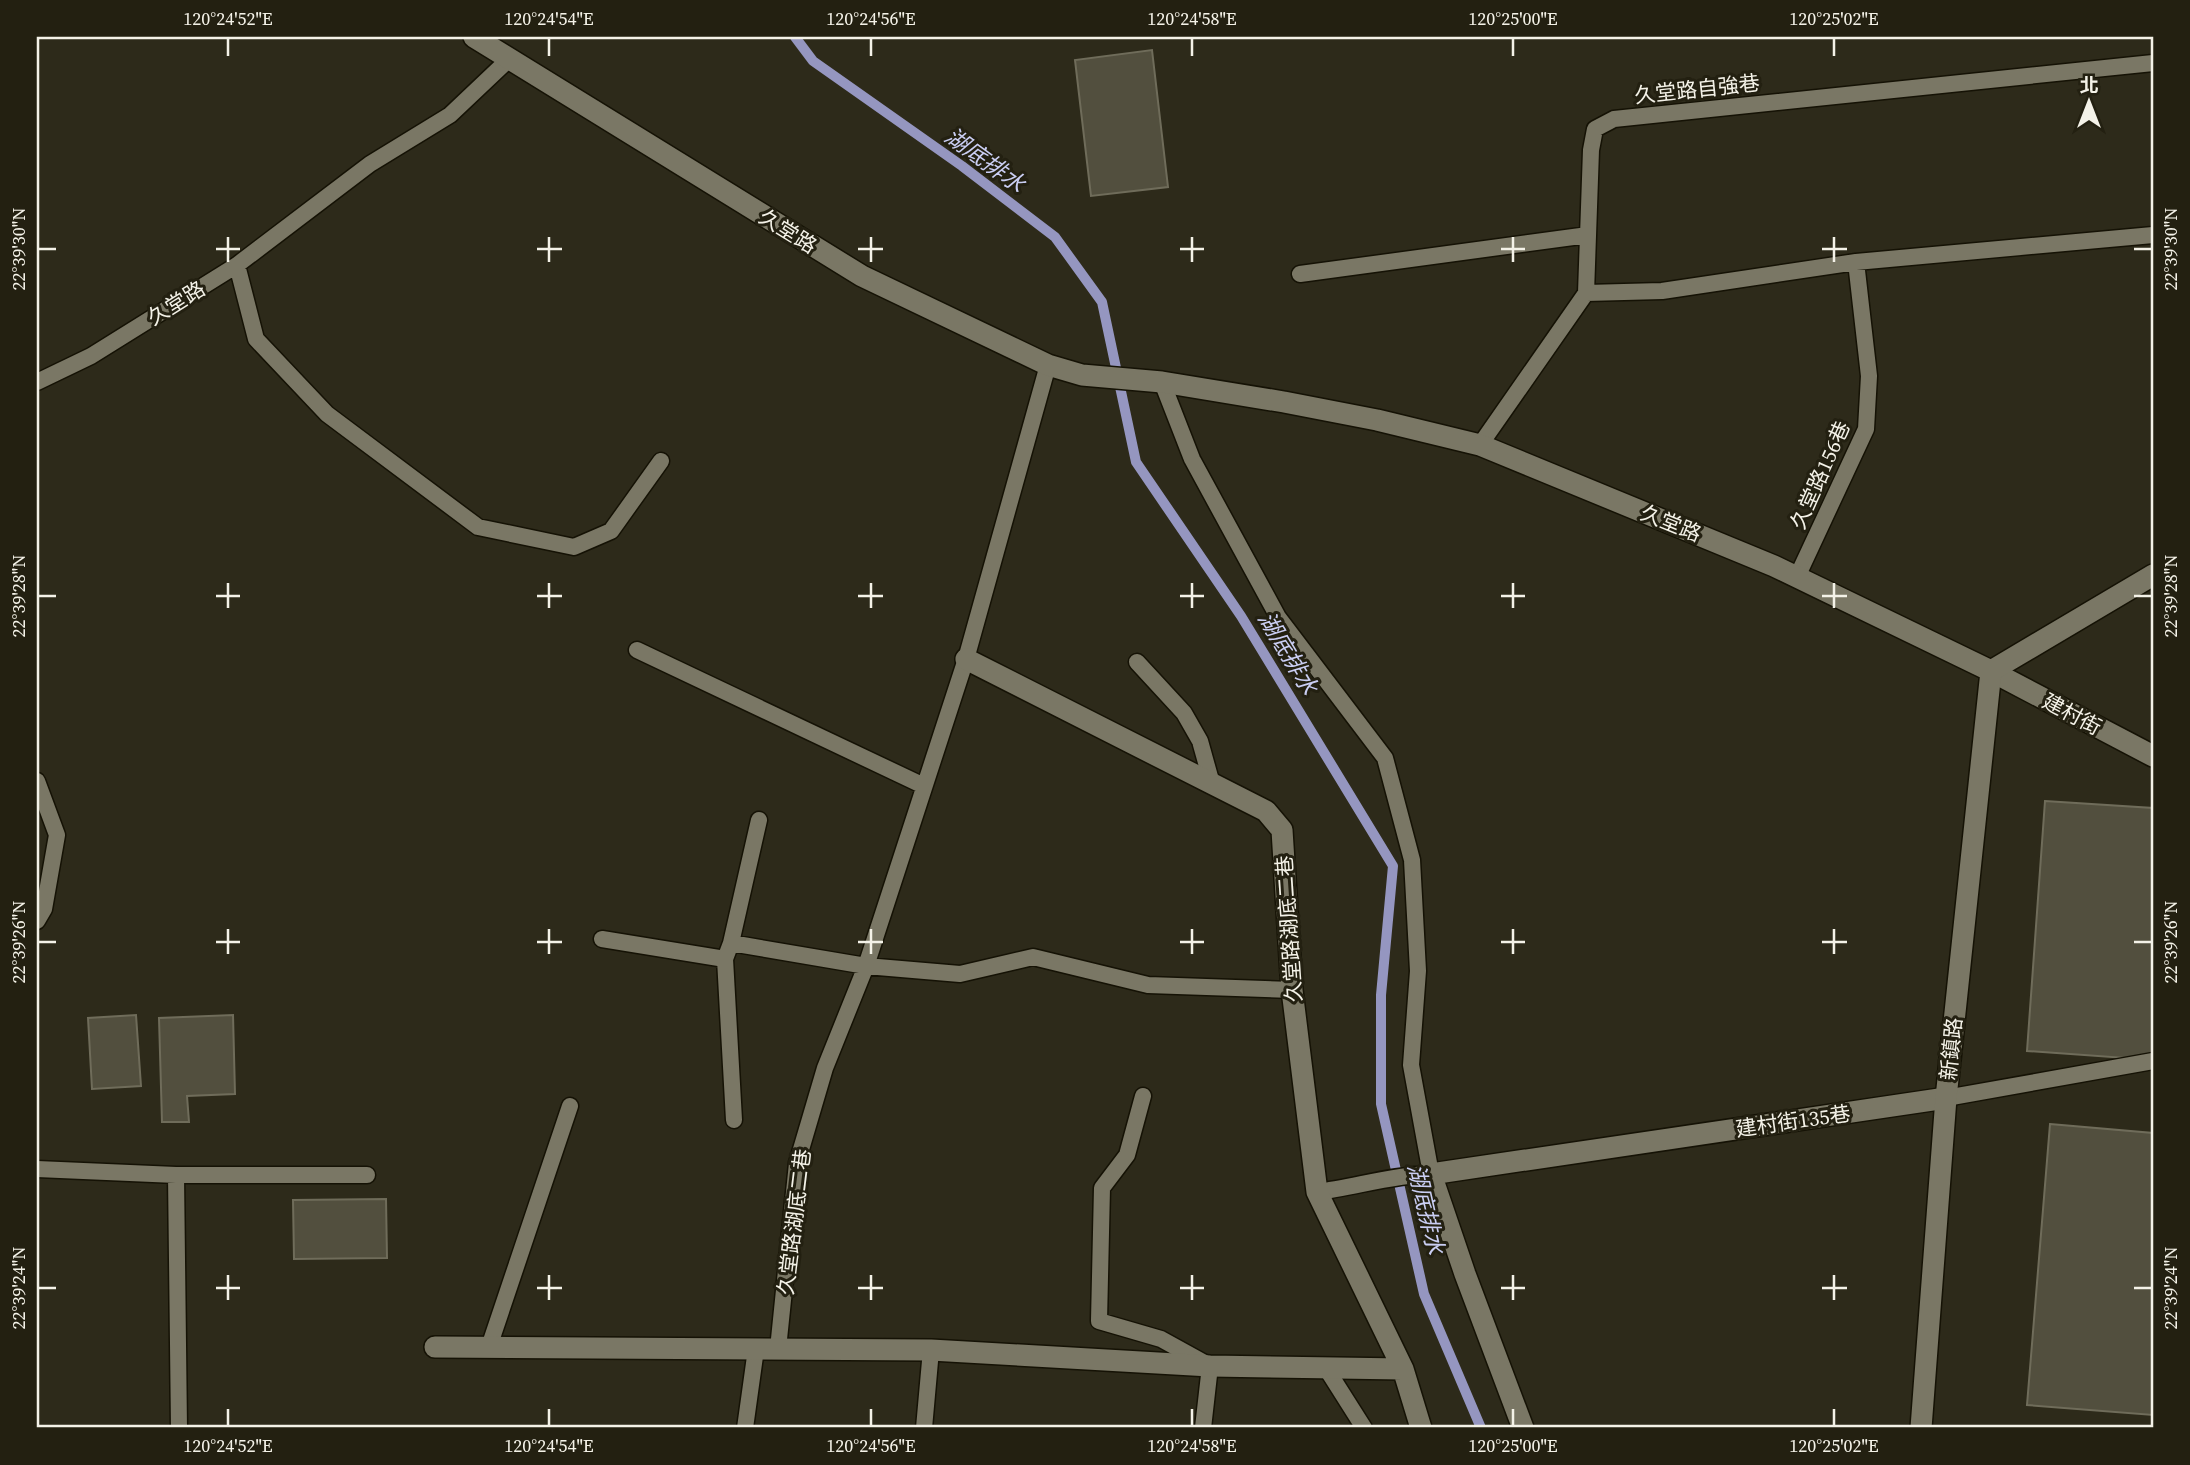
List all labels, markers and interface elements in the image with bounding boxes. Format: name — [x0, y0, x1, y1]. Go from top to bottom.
text: 120°24'52"E — [183, 6, 273, 31]
text: 120°24'54"E — [504, 6, 594, 31]
text: 120°24'56"E — [826, 6, 916, 31]
text: 120°24'58"E — [1147, 6, 1237, 31]
text: 120°25'00"E — [1468, 6, 1558, 31]
text: 120°25'02"E — [1789, 6, 1879, 31]
north arrow — [2054, 66, 2124, 136]
street label: 久堂路自強巷 — [1633, 68, 1761, 110]
text: 北 — [2079, 72, 2099, 98]
water label: 湖底排水 — [938, 120, 1032, 201]
street label: 久堂路 — [754, 202, 822, 260]
text: 22°39'30"N — [6, 208, 31, 290]
text: 22°39'30"N — [2158, 208, 2183, 290]
street label: 久堂路 — [142, 274, 210, 332]
street label: 久堂路156巷 — [1783, 416, 1857, 534]
street label: 久堂路 — [1636, 498, 1706, 548]
text: 22°39'28"N — [6, 555, 31, 637]
text: 22°39'28"N — [2158, 555, 2183, 637]
water label: 湖底排水 — [1251, 605, 1326, 702]
street label: 建村街 — [2037, 686, 2107, 742]
street label: 久堂路湖底二巷 — [1269, 855, 1309, 1003]
text: 22°39'26"N — [6, 901, 31, 983]
text: 22°39'26"N — [2158, 901, 2183, 983]
street label: 新鎮路 — [1933, 1016, 1969, 1082]
street label: 建村街135巷 — [1734, 1099, 1852, 1143]
street label: 久堂路湖底二巷 — [771, 1147, 817, 1297]
water label: 湖底排水 — [1400, 1161, 1452, 1258]
text: 22°39'24"N — [6, 1247, 31, 1329]
text: 22°39'24"N — [2158, 1247, 2183, 1329]
text: 120°24'52"E — [183, 1433, 273, 1458]
text: 120°24'54"E — [504, 1433, 594, 1458]
text: 120°24'56"E — [826, 1433, 916, 1458]
text: 120°24'58"E — [1147, 1433, 1237, 1458]
text: 120°25'00"E — [1468, 1433, 1558, 1458]
text: 120°25'02"E — [1789, 1433, 1879, 1458]

